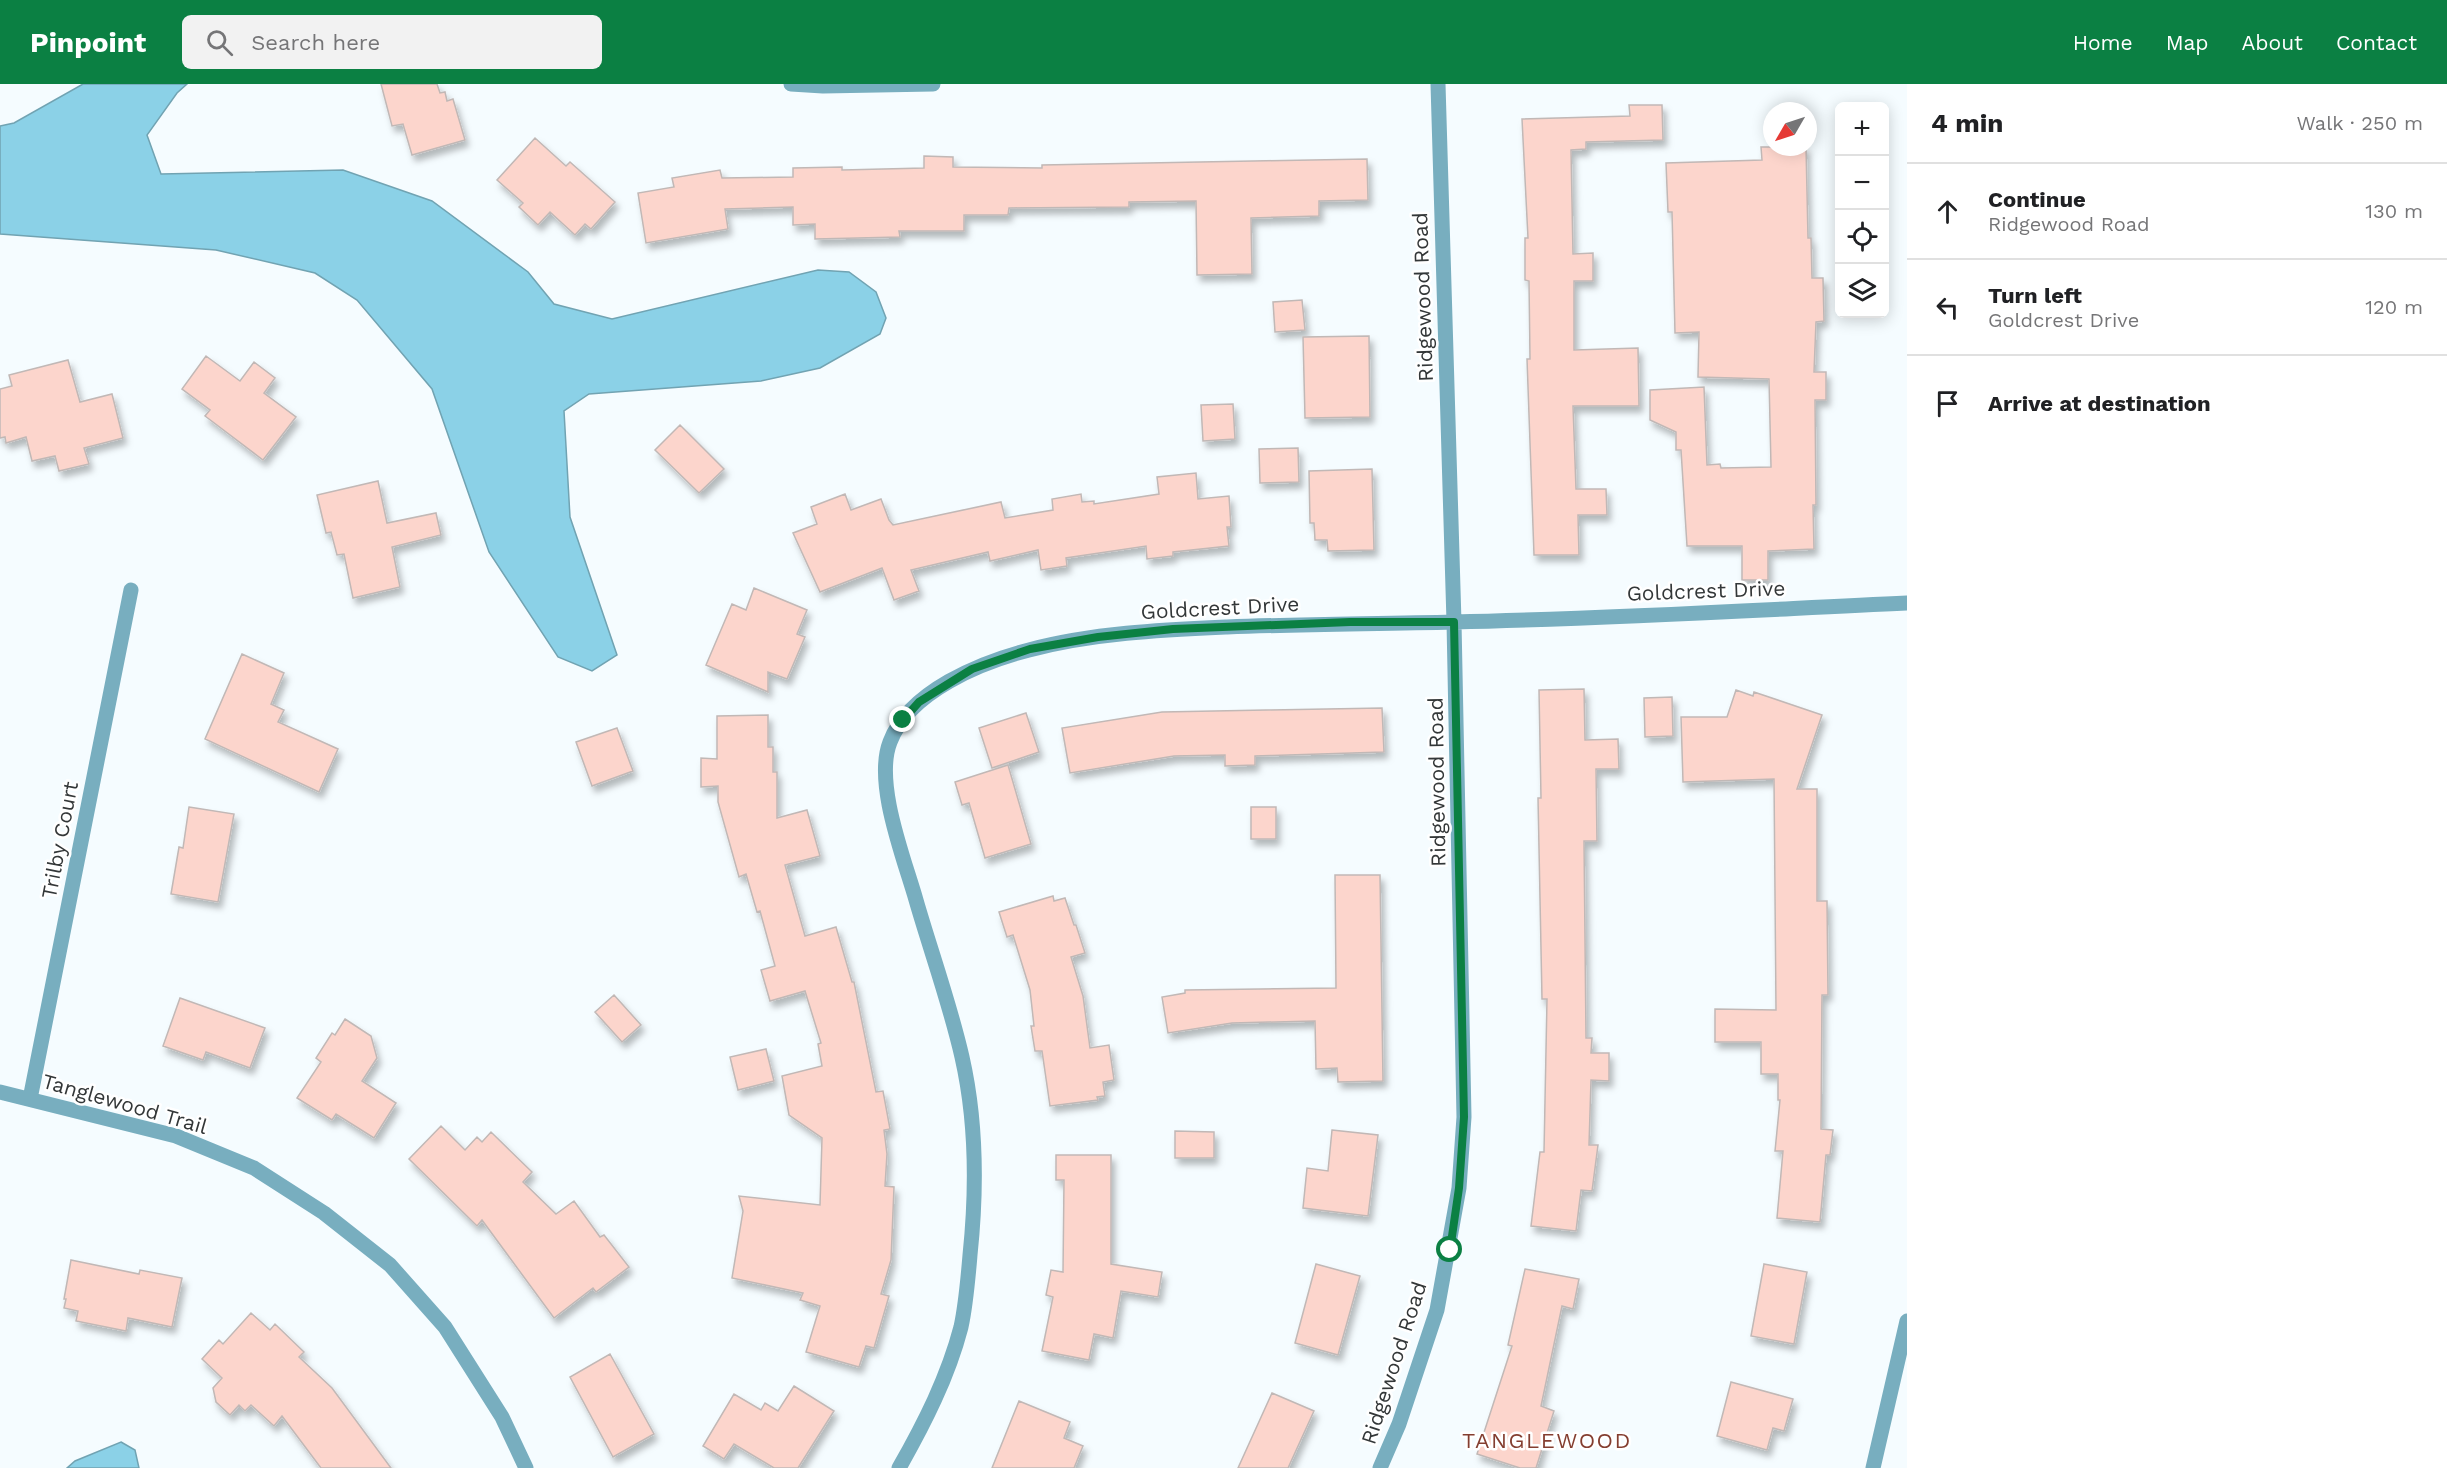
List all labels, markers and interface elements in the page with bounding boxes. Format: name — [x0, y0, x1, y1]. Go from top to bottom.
search box — [182, 15, 602, 69]
text: Pinpoint — [30, 26, 146, 59]
icon: search — [203, 26, 236, 59]
text: Search here — [251, 30, 380, 55]
text: Home — [2073, 30, 2133, 55]
text: Map — [2166, 30, 2209, 55]
text: About — [2242, 30, 2303, 55]
text: Contact — [2336, 30, 2417, 55]
north arrow — [1763, 102, 1817, 156]
map controls — [1835, 102, 1889, 318]
button: + — [1835, 102, 1889, 156]
text: 4 min — [1931, 108, 2003, 138]
text: Walk · 250 m — [2296, 111, 2423, 135]
button: − — [1835, 156, 1889, 210]
text: Continue — [1988, 187, 2086, 212]
icon: ahead — [1931, 195, 1964, 228]
text: 130 m — [2365, 199, 2423, 223]
button: locate — [1835, 210, 1889, 264]
street label: Ridgewood Road — [1407, 212, 1438, 382]
text: Ridgewood Road — [1988, 212, 2150, 236]
button: layers — [1835, 264, 1889, 318]
text: Turn left — [1988, 283, 2082, 308]
icon: left — [1931, 291, 1964, 324]
text: 120 m — [2365, 295, 2423, 319]
text: Goldcrest Drive — [1988, 308, 2139, 332]
icon: arrive — [1931, 387, 1964, 420]
text: Arrive at destination — [1988, 391, 2211, 416]
street label: Goldcrest Drive — [1626, 575, 1786, 606]
street label: Goldcrest Drive — [1140, 591, 1300, 624]
street label: Ridgewood Road — [1423, 697, 1450, 867]
route end — [889, 706, 915, 732]
street label: Trilby Court — [36, 779, 83, 901]
street label: Tanglewood Trail — [40, 1068, 211, 1139]
route start — [1436, 1236, 1462, 1262]
street label: Ridgewood Road — [1355, 1278, 1432, 1447]
district label: TANGLEWOOD — [1462, 1428, 1632, 1453]

